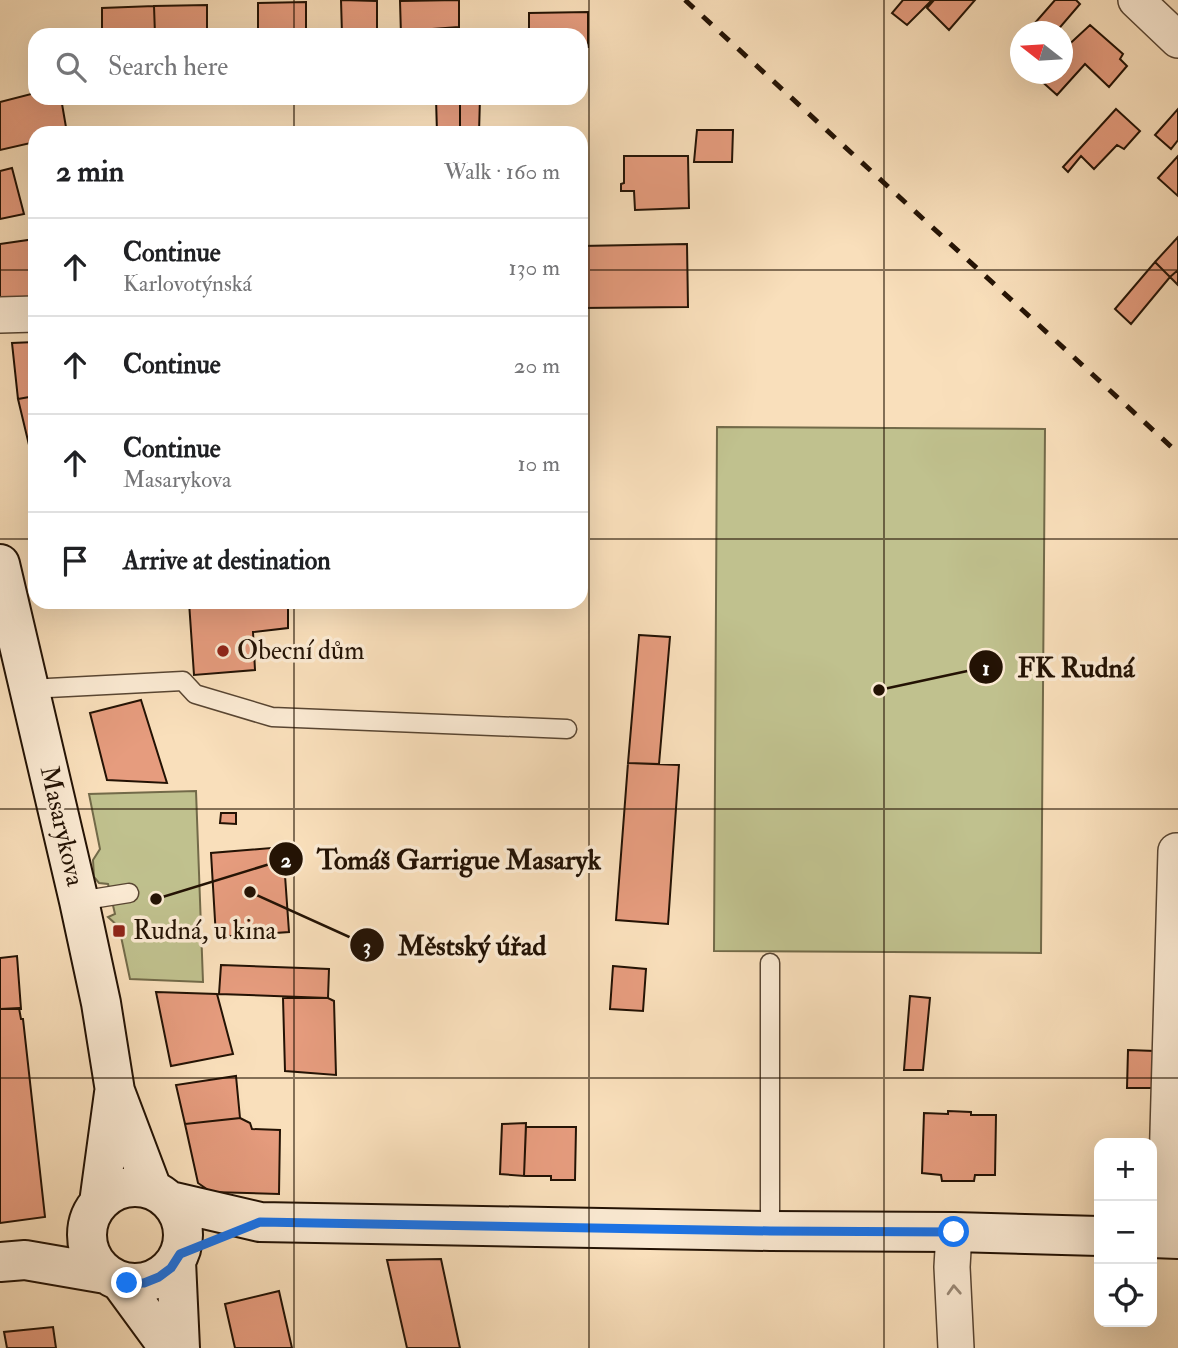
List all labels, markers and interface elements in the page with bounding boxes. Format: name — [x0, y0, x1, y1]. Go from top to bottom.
north arrow — [1010, 21, 1073, 84]
search box — [28, 28, 588, 105]
icon: search — [52, 48, 90, 86]
text: Search here — [108, 51, 228, 83]
text: 2 min — [56, 153, 124, 190]
text: Walk · 160 m — [444, 157, 560, 186]
text: Continue — [123, 237, 221, 269]
icon: ahead — [56, 248, 94, 286]
text: 130 m — [508, 253, 560, 282]
text: Karlovotýnská — [123, 269, 252, 298]
icon: ahead — [56, 346, 94, 384]
text: Continue — [123, 349, 221, 381]
text: 20 m — [514, 351, 560, 380]
text: Continue — [123, 433, 221, 465]
icon: ahead — [56, 444, 94, 482]
text: 10 m — [517, 449, 560, 478]
text: Masarykova — [123, 465, 231, 494]
icon: arrive — [56, 542, 94, 580]
text: Arrive at destination — [123, 545, 331, 577]
place label: Obecní dům — [237, 635, 365, 667]
marker: Obecní dům — [215, 643, 231, 659]
callout: FK Rudná — [969, 643, 1149, 692]
text: FK Rudná — [1017, 651, 1136, 686]
text: 1 — [982, 655, 990, 682]
street label: Masarykova — [33, 763, 91, 890]
callout: Tomáš Garrigue Masaryk — [268, 835, 616, 884]
text: Tomáš Garrigue Masaryk — [316, 843, 602, 878]
text: 2 — [281, 847, 292, 874]
place label: Rudná, u kina — [133, 915, 277, 947]
callout: Městský úřad — [349, 921, 561, 970]
marker: Rudná, u kina — [111, 923, 127, 939]
text: Městský úřad — [397, 929, 546, 964]
text: 3 — [363, 933, 371, 960]
map controls — [1094, 1138, 1157, 1327]
button: + — [1094, 1138, 1157, 1201]
button: − — [1094, 1201, 1157, 1264]
route start — [938, 1216, 969, 1247]
button: locate — [1094, 1264, 1157, 1327]
route end — [111, 1267, 142, 1298]
one-way arrow — [946, 1284, 961, 1295]

